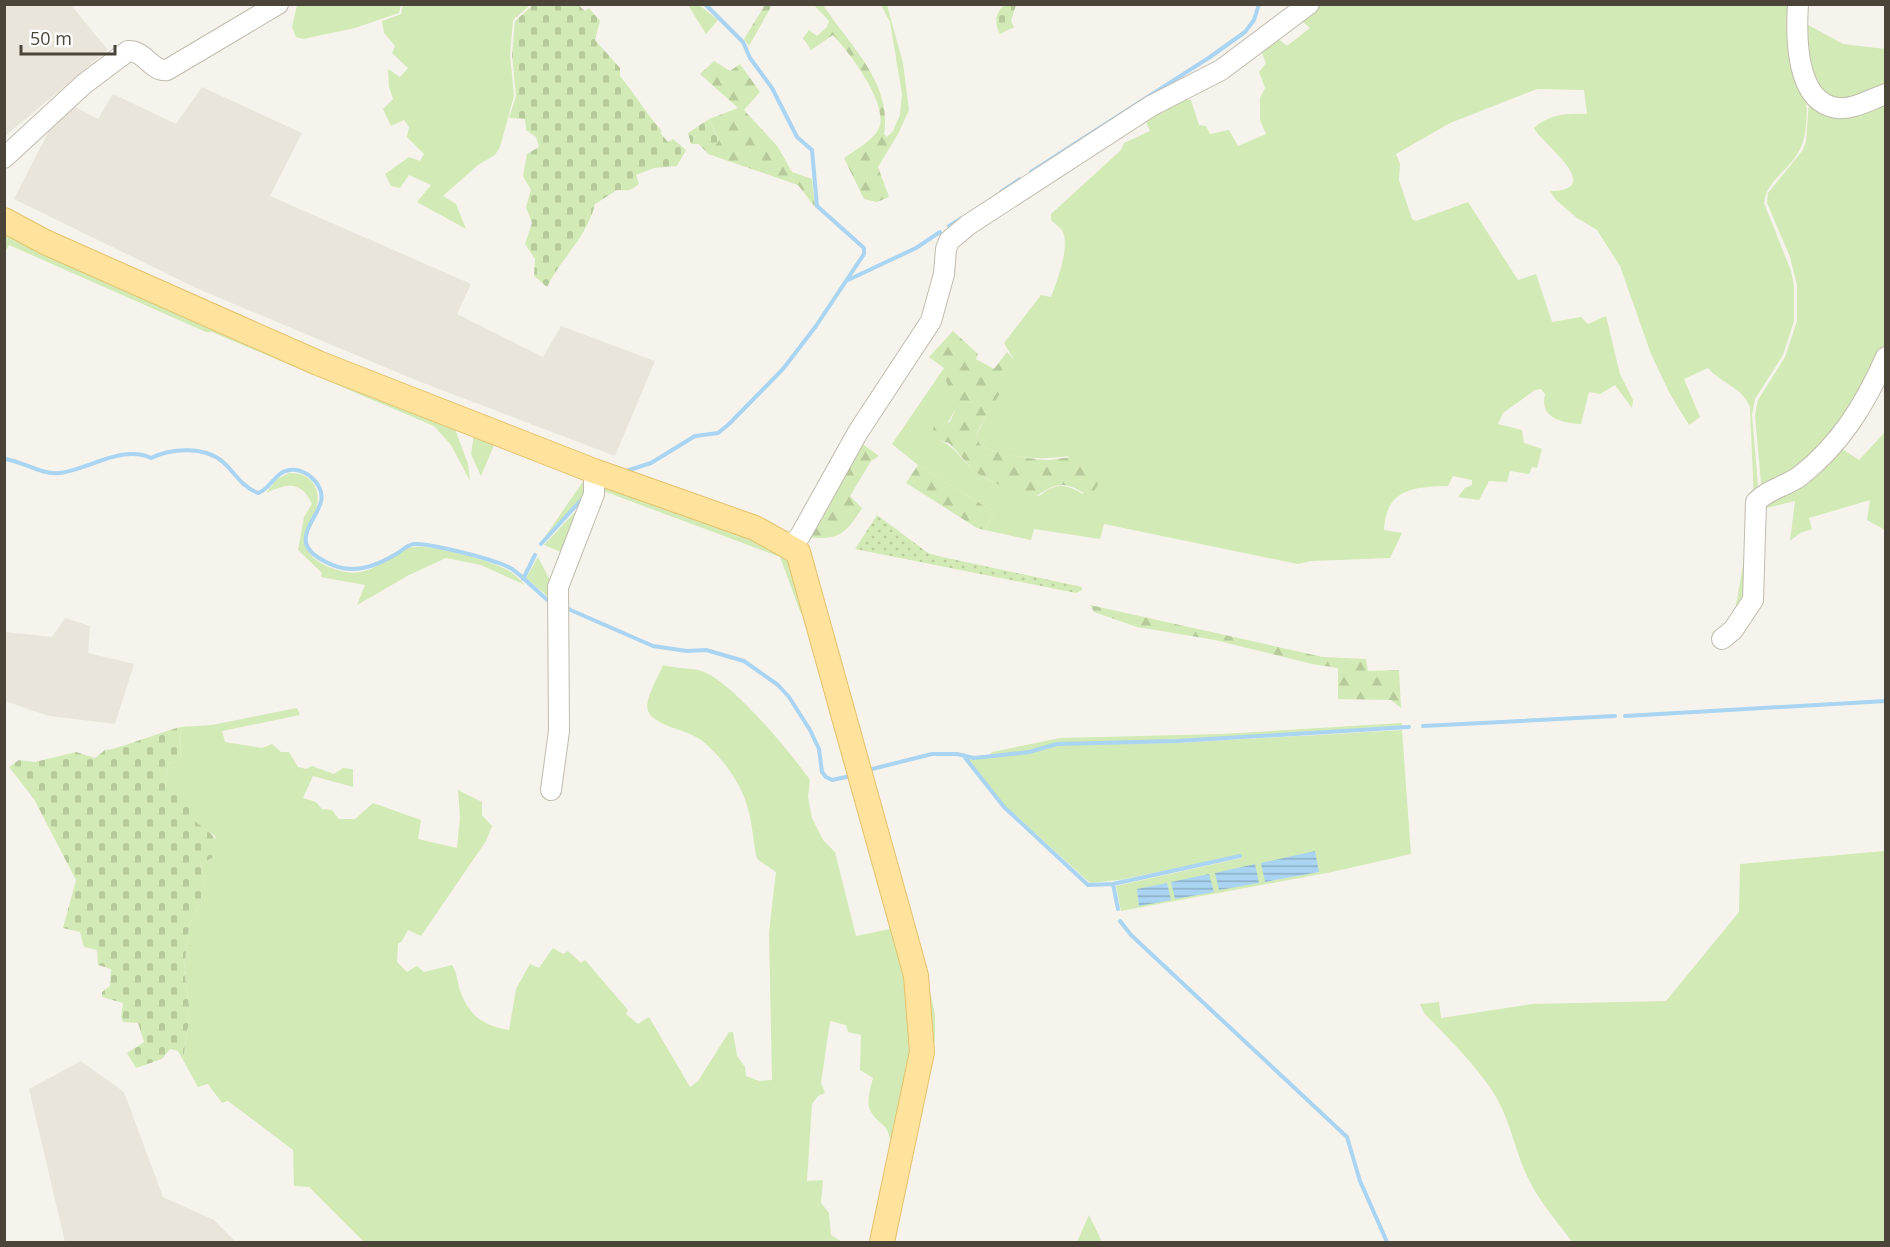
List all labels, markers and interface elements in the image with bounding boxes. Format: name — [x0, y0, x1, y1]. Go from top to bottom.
scale bar — [21, 18, 116, 56]
text: 50 m — [30, 26, 72, 50]

